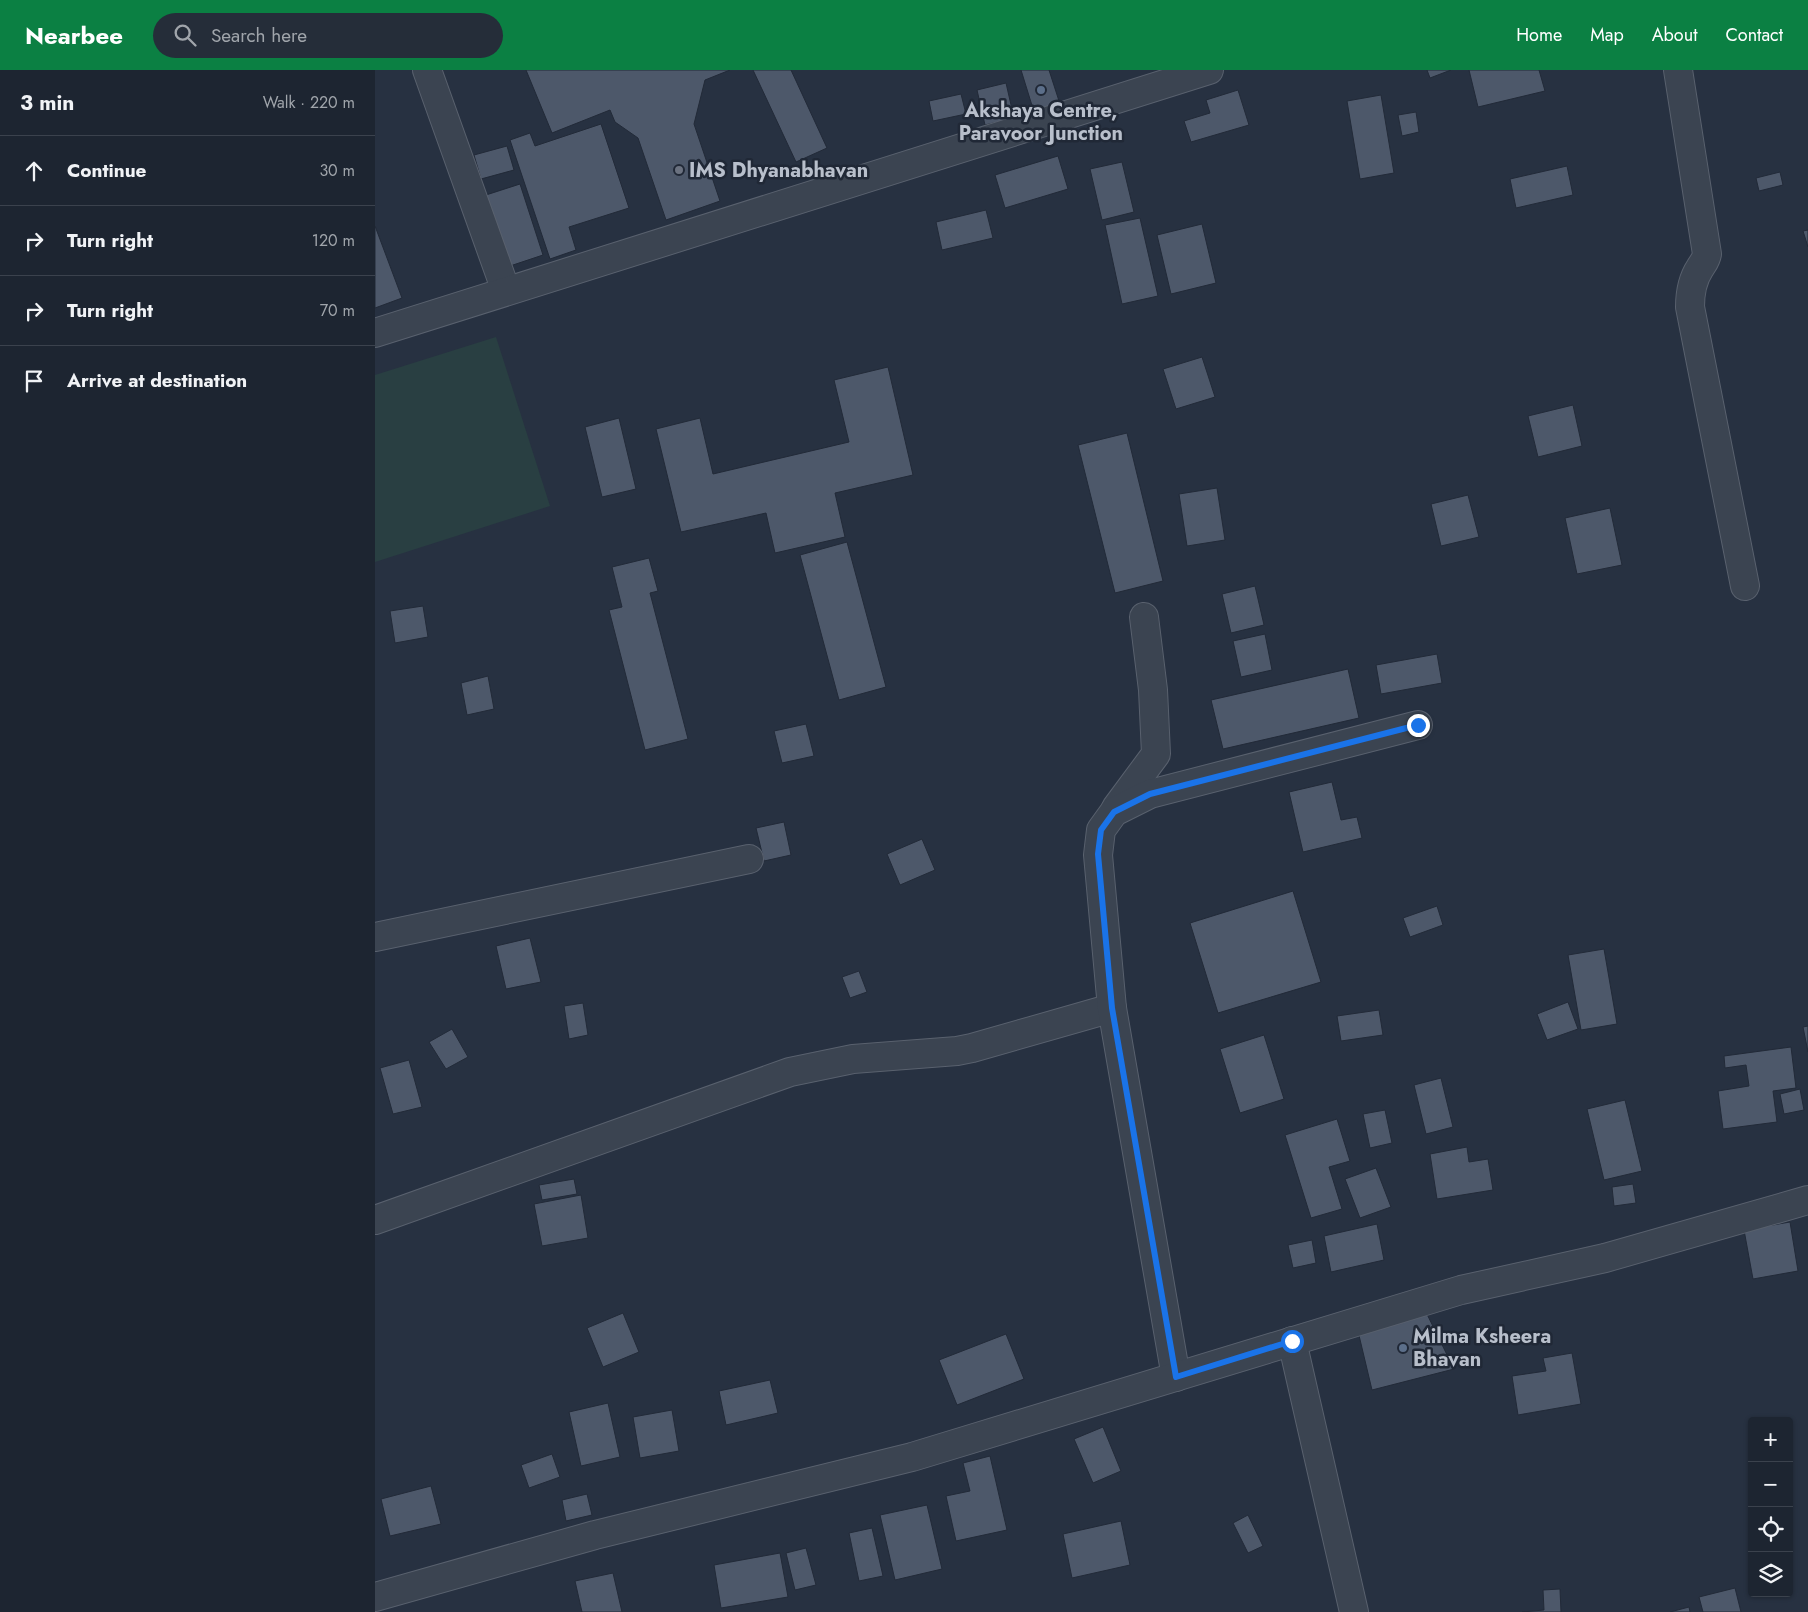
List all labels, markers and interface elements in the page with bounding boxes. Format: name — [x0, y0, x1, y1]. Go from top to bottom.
search box — [153, 13, 503, 58]
text: Nearbee — [25, 18, 123, 53]
icon: search — [171, 21, 199, 49]
text: Search here — [211, 22, 307, 49]
text: Home — [1516, 22, 1562, 48]
text: Map — [1590, 22, 1624, 48]
text: About — [1652, 22, 1697, 48]
text: Contact — [1725, 22, 1783, 48]
marker: Akshaya Centre, Paravoor Junction — [1035, 84, 1047, 96]
text: 3 min — [20, 88, 74, 118]
text: Walk · 220 m — [263, 91, 355, 114]
place label: Akshaya Centre, Paravoor Junction — [959, 96, 1123, 148]
place label: IMS Dhyanabhavan — [689, 156, 868, 185]
icon: ahead — [20, 157, 48, 185]
text: Continue — [67, 157, 146, 184]
text: 30 m — [319, 159, 355, 182]
marker: IMS Dhyanabhavan — [673, 164, 685, 176]
icon: right — [20, 227, 48, 255]
text: Turn right — [67, 227, 153, 254]
text: 120 m — [312, 229, 355, 252]
icon: right — [20, 297, 48, 325]
text: Turn right — [67, 297, 153, 324]
text: 70 m — [320, 299, 355, 322]
icon: arrive — [20, 367, 48, 395]
text: Arrive at destination — [67, 367, 247, 394]
route end — [1407, 714, 1430, 737]
place label: Milma Ksheera Bhavan — [1413, 1322, 1551, 1374]
route start — [1281, 1330, 1304, 1353]
marker: Milma Ksheera Bhavan — [1397, 1342, 1409, 1354]
map controls — [1748, 1417, 1793, 1597]
button: + — [1748, 1417, 1793, 1462]
button: − — [1748, 1462, 1793, 1507]
button: locate — [1748, 1507, 1793, 1552]
button: layers — [1748, 1552, 1793, 1597]

